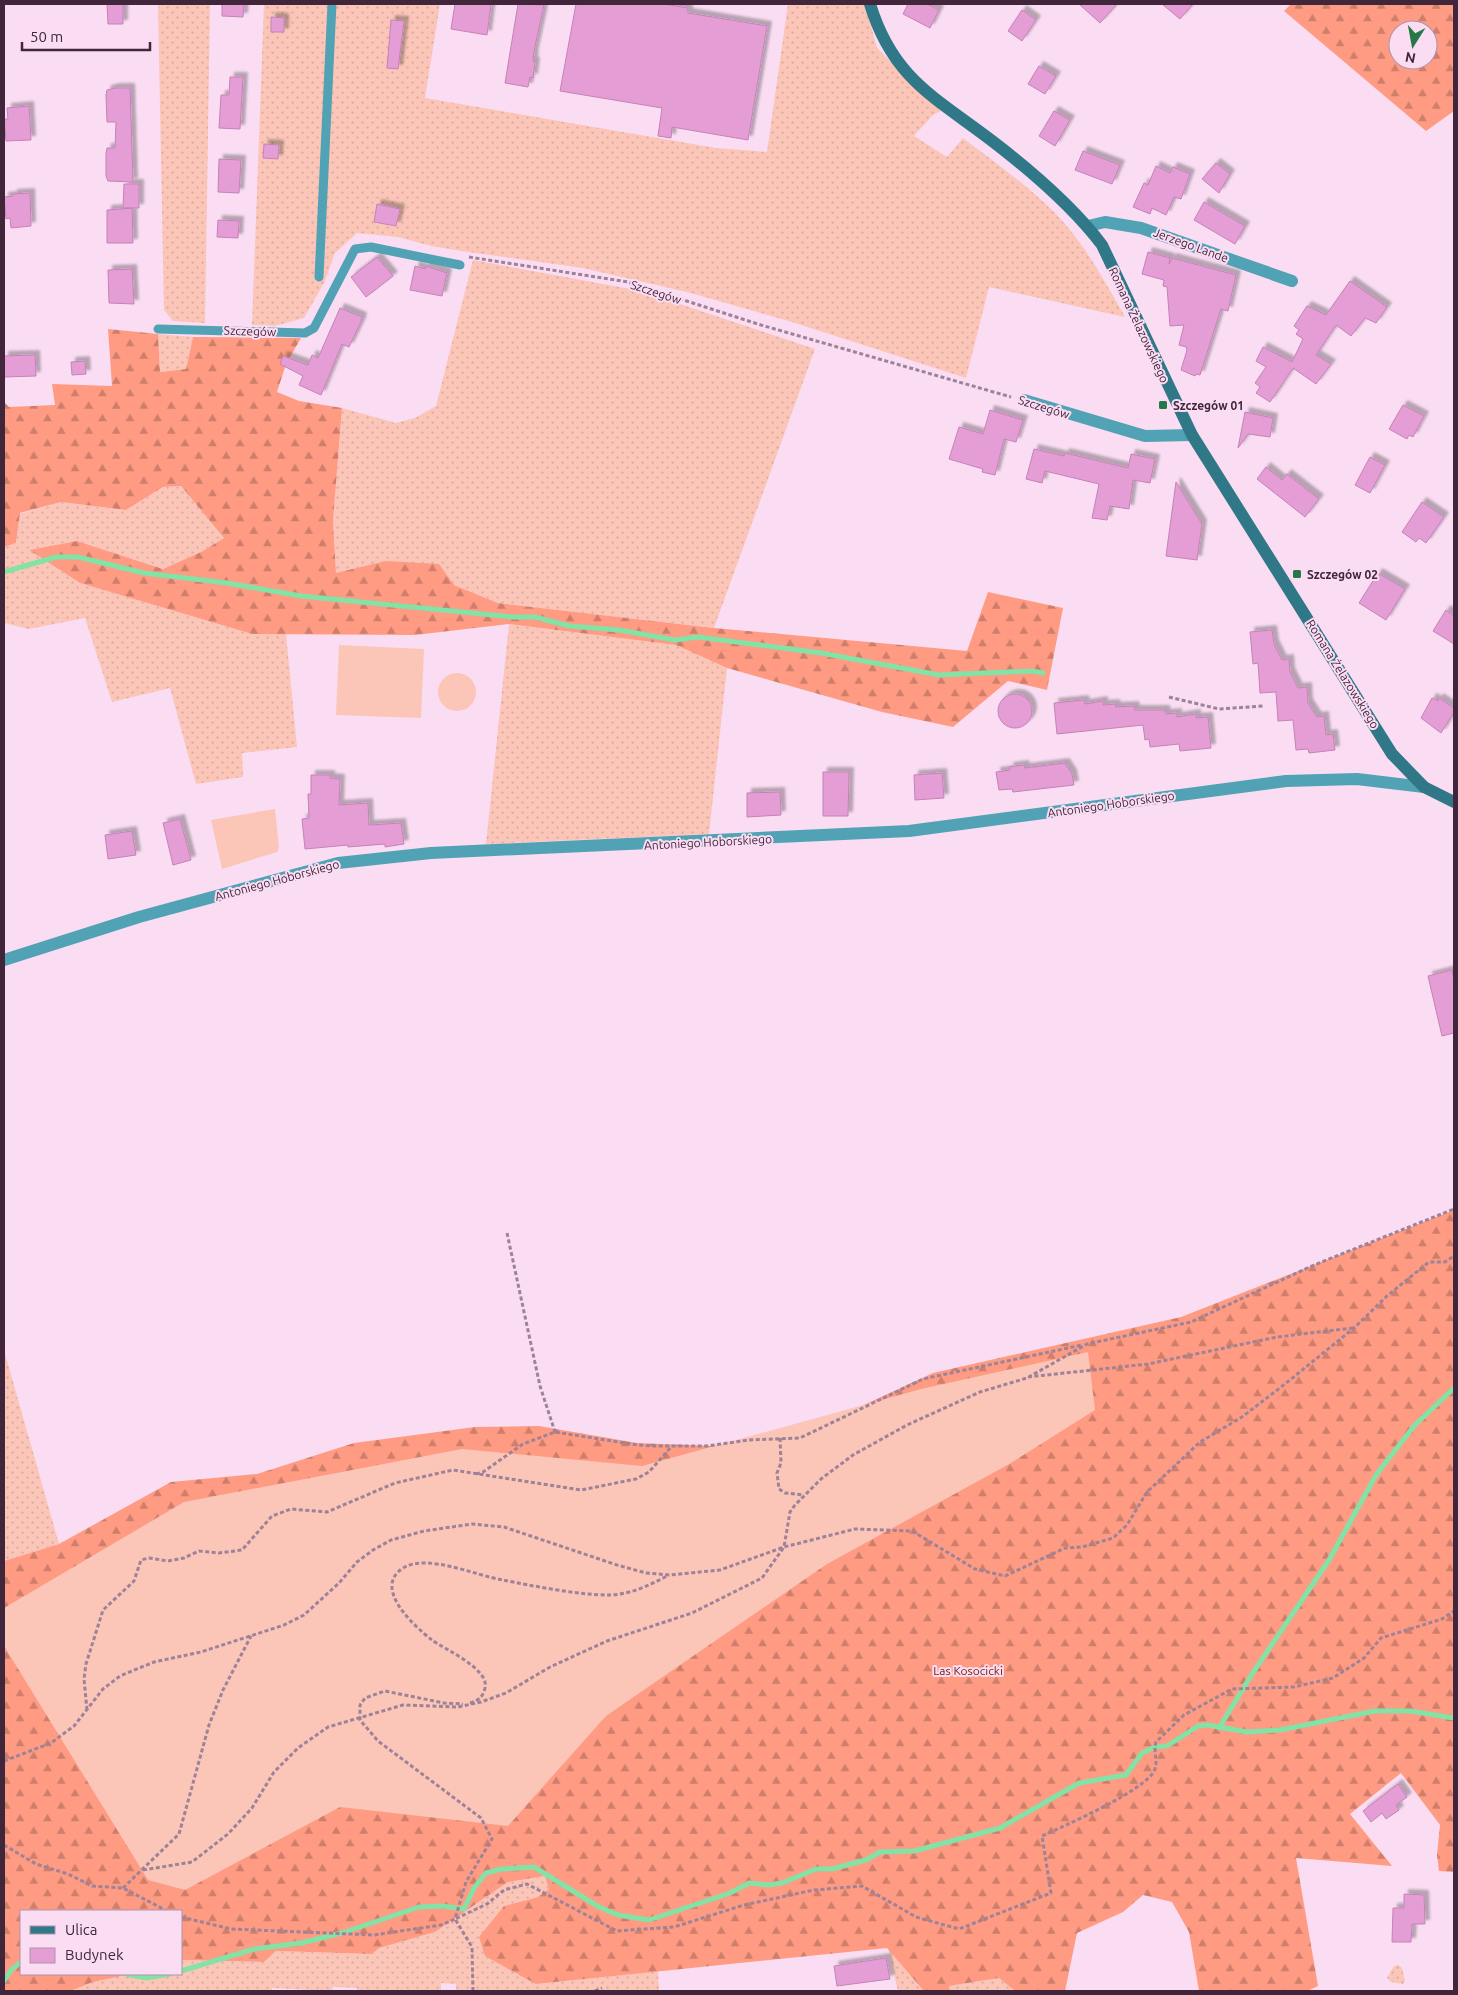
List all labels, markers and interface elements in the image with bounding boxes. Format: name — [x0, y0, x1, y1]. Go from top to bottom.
scale bar — [22, 20, 150, 52]
north arrow — [1388, 20, 1438, 70]
text: 50 m — [30, 28, 63, 45]
text: N — [1404, 49, 1417, 67]
street label: Jerzego Lande — [1152, 225, 1230, 265]
street label: Romana Żelazowskiego — [1106, 265, 1172, 385]
street label: Szczegów — [629, 278, 684, 307]
street label: Szczegów — [224, 324, 277, 338]
street label: Szczegów — [1017, 393, 1072, 421]
marker: Szczegów 01 — [1157, 399, 1169, 411]
place label: Szczegów 01 — [1173, 399, 1244, 412]
marker: Szczegów 02 — [1291, 568, 1303, 580]
place label: Szczegów 02 — [1307, 568, 1378, 581]
street label: Romana Żelazowskiego — [1304, 617, 1382, 731]
street label: Antoniego Hoborskiego — [1047, 789, 1175, 819]
street label: Antoniego Hoborskiego — [644, 832, 772, 852]
street label: Antoniego Hoborskiego — [213, 857, 341, 903]
park label: Las Kosocicki — [933, 1664, 1003, 1677]
legend — [20, 1910, 182, 1975]
text: Ulica — [65, 1921, 97, 1938]
text: Budynek — [65, 1946, 124, 1963]

